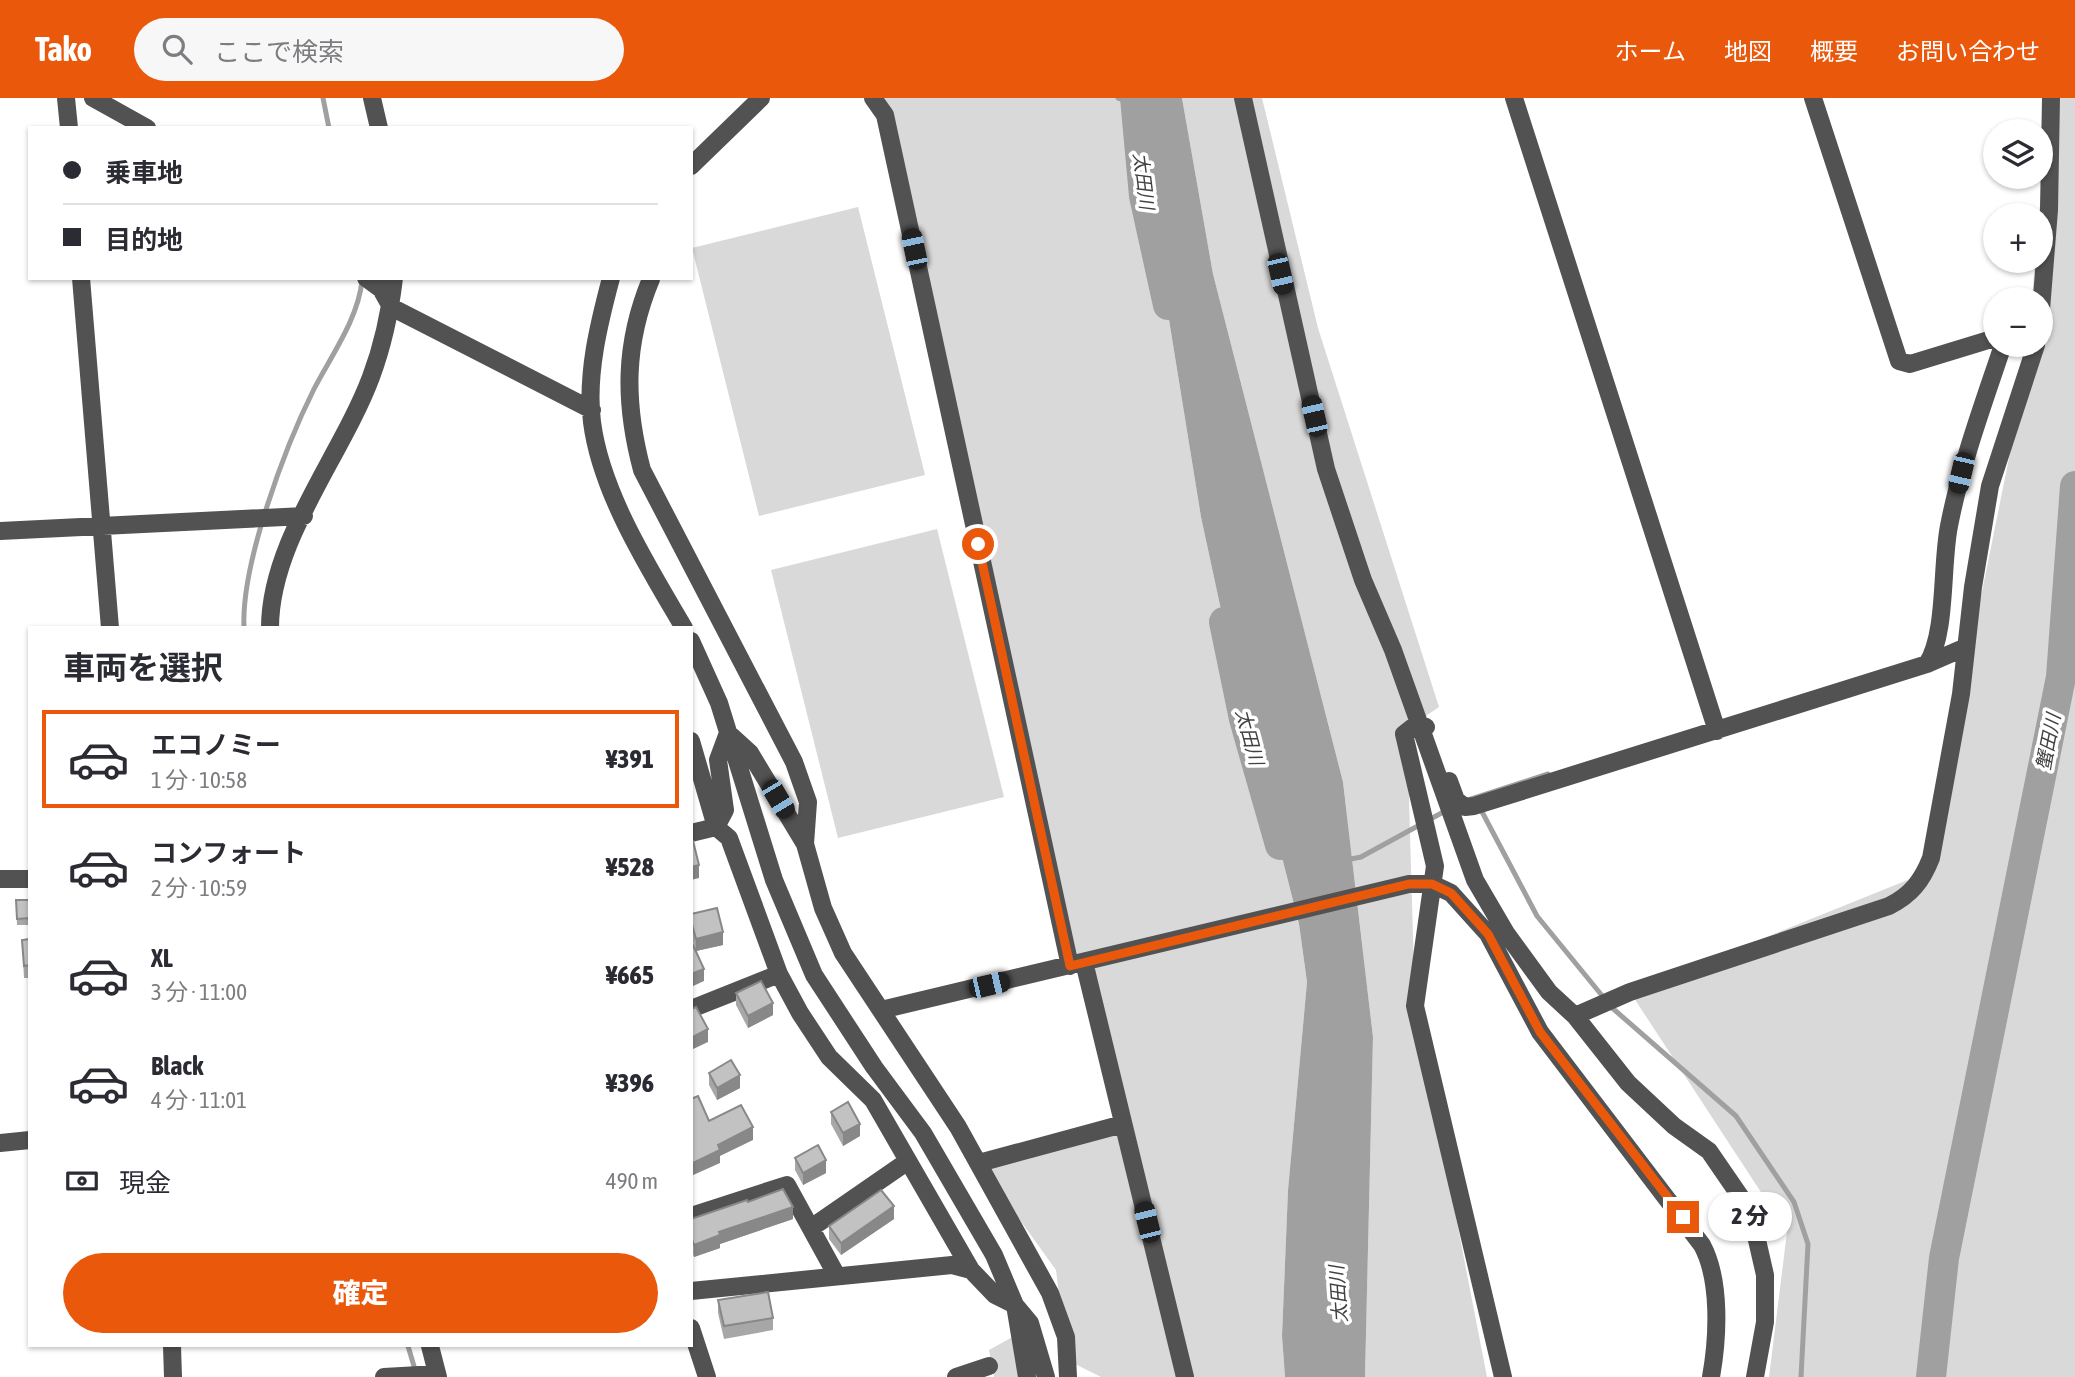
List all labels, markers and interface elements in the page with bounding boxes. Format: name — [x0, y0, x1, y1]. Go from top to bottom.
search box — [134, 18, 624, 81]
text: Tako — [35, 30, 92, 68]
icon: search — [158, 30, 196, 68]
text: ここで検索 — [214, 37, 344, 67]
text: ホーム — [1615, 38, 1686, 65]
text: 地図 — [1724, 38, 1772, 65]
text: 概要 — [1810, 38, 1858, 65]
text: お問い合わせ — [1896, 38, 2040, 65]
map controls — [1983, 119, 2053, 357]
button: layers — [1983, 119, 2053, 189]
water label: 太田川 — [1130, 151, 1159, 213]
text: 乗車地 — [105, 158, 183, 188]
button: + — [1983, 203, 2053, 273]
text: 目的地 — [105, 225, 183, 255]
car — [900, 226, 929, 272]
car — [1266, 251, 1295, 297]
button: − — [1983, 287, 2053, 357]
car — [1300, 393, 1329, 439]
car — [1947, 450, 1976, 496]
route start — [962, 528, 994, 560]
text: 車両を選択 — [63, 649, 223, 686]
water label: 太田川 — [1232, 707, 1269, 769]
water label: 蟹田川 — [2032, 710, 2065, 772]
icon: car — [67, 728, 130, 791]
text: エコノミー — [151, 730, 281, 760]
text: ¥391 — [606, 744, 654, 774]
text: 1 分 · 10:58 — [151, 767, 247, 793]
car — [759, 776, 798, 822]
icon: car — [67, 836, 130, 899]
text: コンフォート — [151, 838, 306, 868]
text: ¥528 — [606, 852, 654, 882]
text: 2 分 · 10:59 — [151, 875, 247, 901]
text: XL — [151, 943, 173, 973]
icon: car — [67, 944, 130, 1007]
text: ¥665 — [606, 960, 654, 990]
car — [967, 970, 1012, 1000]
text: 3 分 · 11:00 — [151, 979, 247, 1005]
text: Black — [151, 1051, 203, 1081]
icon: car — [67, 1052, 130, 1115]
text: ¥396 — [606, 1068, 654, 1098]
text: 4 分 · 11:01 — [151, 1087, 247, 1113]
icon: cash — [63, 1162, 101, 1200]
text: 現金 — [119, 1168, 171, 1198]
text: 490 m — [606, 1168, 658, 1194]
callout: 2 分 — [1708, 1192, 1792, 1242]
car — [1132, 1199, 1163, 1245]
route end — [1667, 1201, 1699, 1233]
text: 2 分 — [1732, 1203, 1768, 1229]
button: 確定 — [63, 1253, 658, 1333]
water label: 太田川 — [1325, 1263, 1351, 1323]

